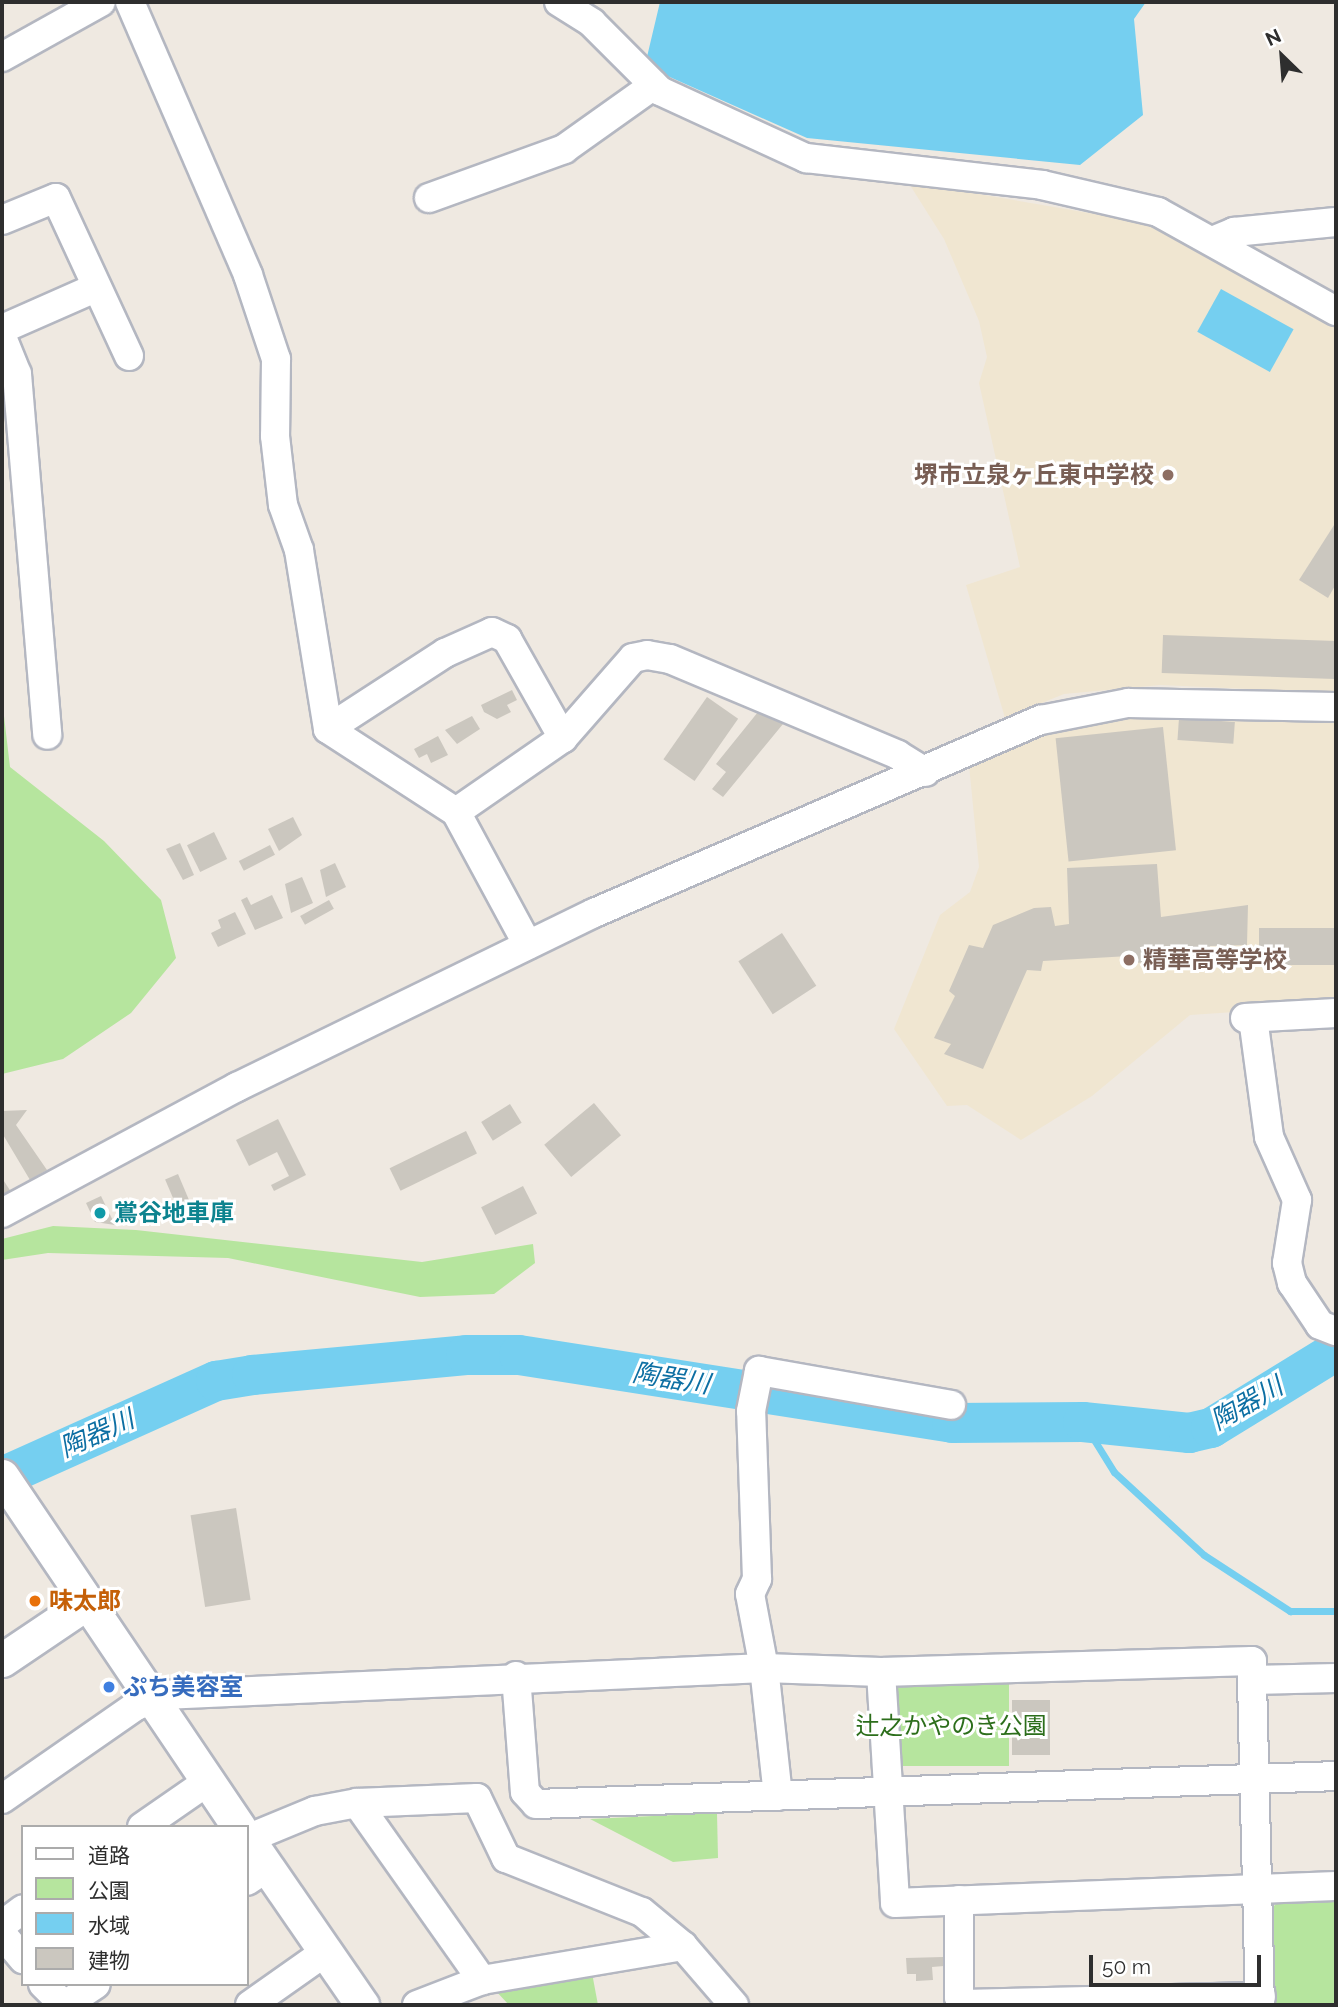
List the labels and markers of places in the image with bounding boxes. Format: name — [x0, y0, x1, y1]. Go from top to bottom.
place label: 堺市立泉ヶ丘東中学校 — [914, 461, 1154, 489]
marker: 堺市立泉ヶ丘東中学校 — [1160, 467, 1176, 483]
place label: 精華高等学校 — [1143, 946, 1287, 974]
marker: 精華高等学校 — [1121, 952, 1137, 968]
place label: 鴬谷地車庫 — [114, 1199, 234, 1227]
marker: 鴬谷地車庫 — [92, 1205, 108, 1221]
place label: 味太郎 — [49, 1587, 121, 1615]
marker: 味太郎 — [27, 1593, 43, 1609]
place label: ぷち美容室 — [123, 1673, 243, 1701]
marker: ぷち美容室 — [101, 1679, 117, 1695]

